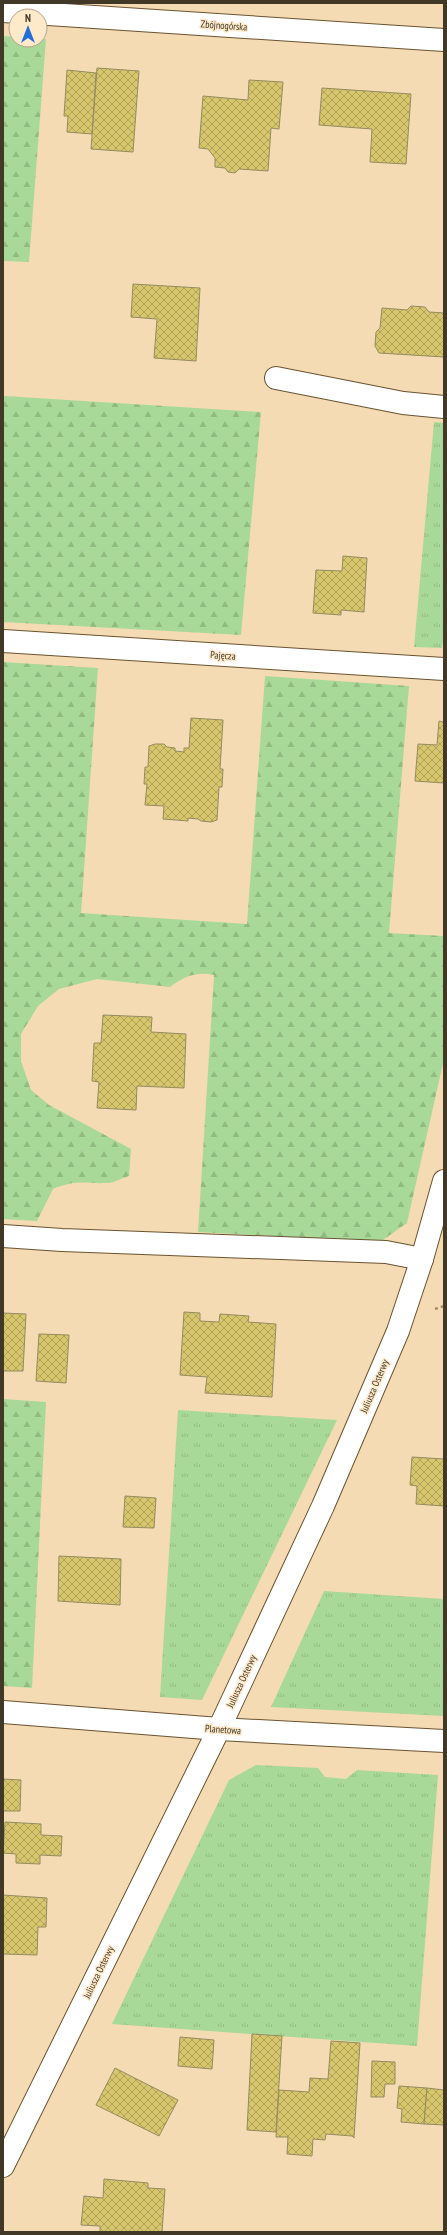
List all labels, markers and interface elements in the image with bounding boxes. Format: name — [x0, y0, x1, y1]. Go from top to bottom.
north arrow — [8, 8, 48, 48]
text: N — [25, 11, 31, 25]
street label: Zbójnogórska — [200, 17, 248, 34]
street label: Pajęcza — [210, 648, 236, 663]
street label: Juliusza Osterwy — [357, 1357, 392, 1416]
street label: Juliusza Osterwy — [223, 1652, 259, 1711]
street label: Planetowa — [204, 1722, 241, 1737]
street label: Juliusza Osterwy — [80, 1944, 117, 2002]

